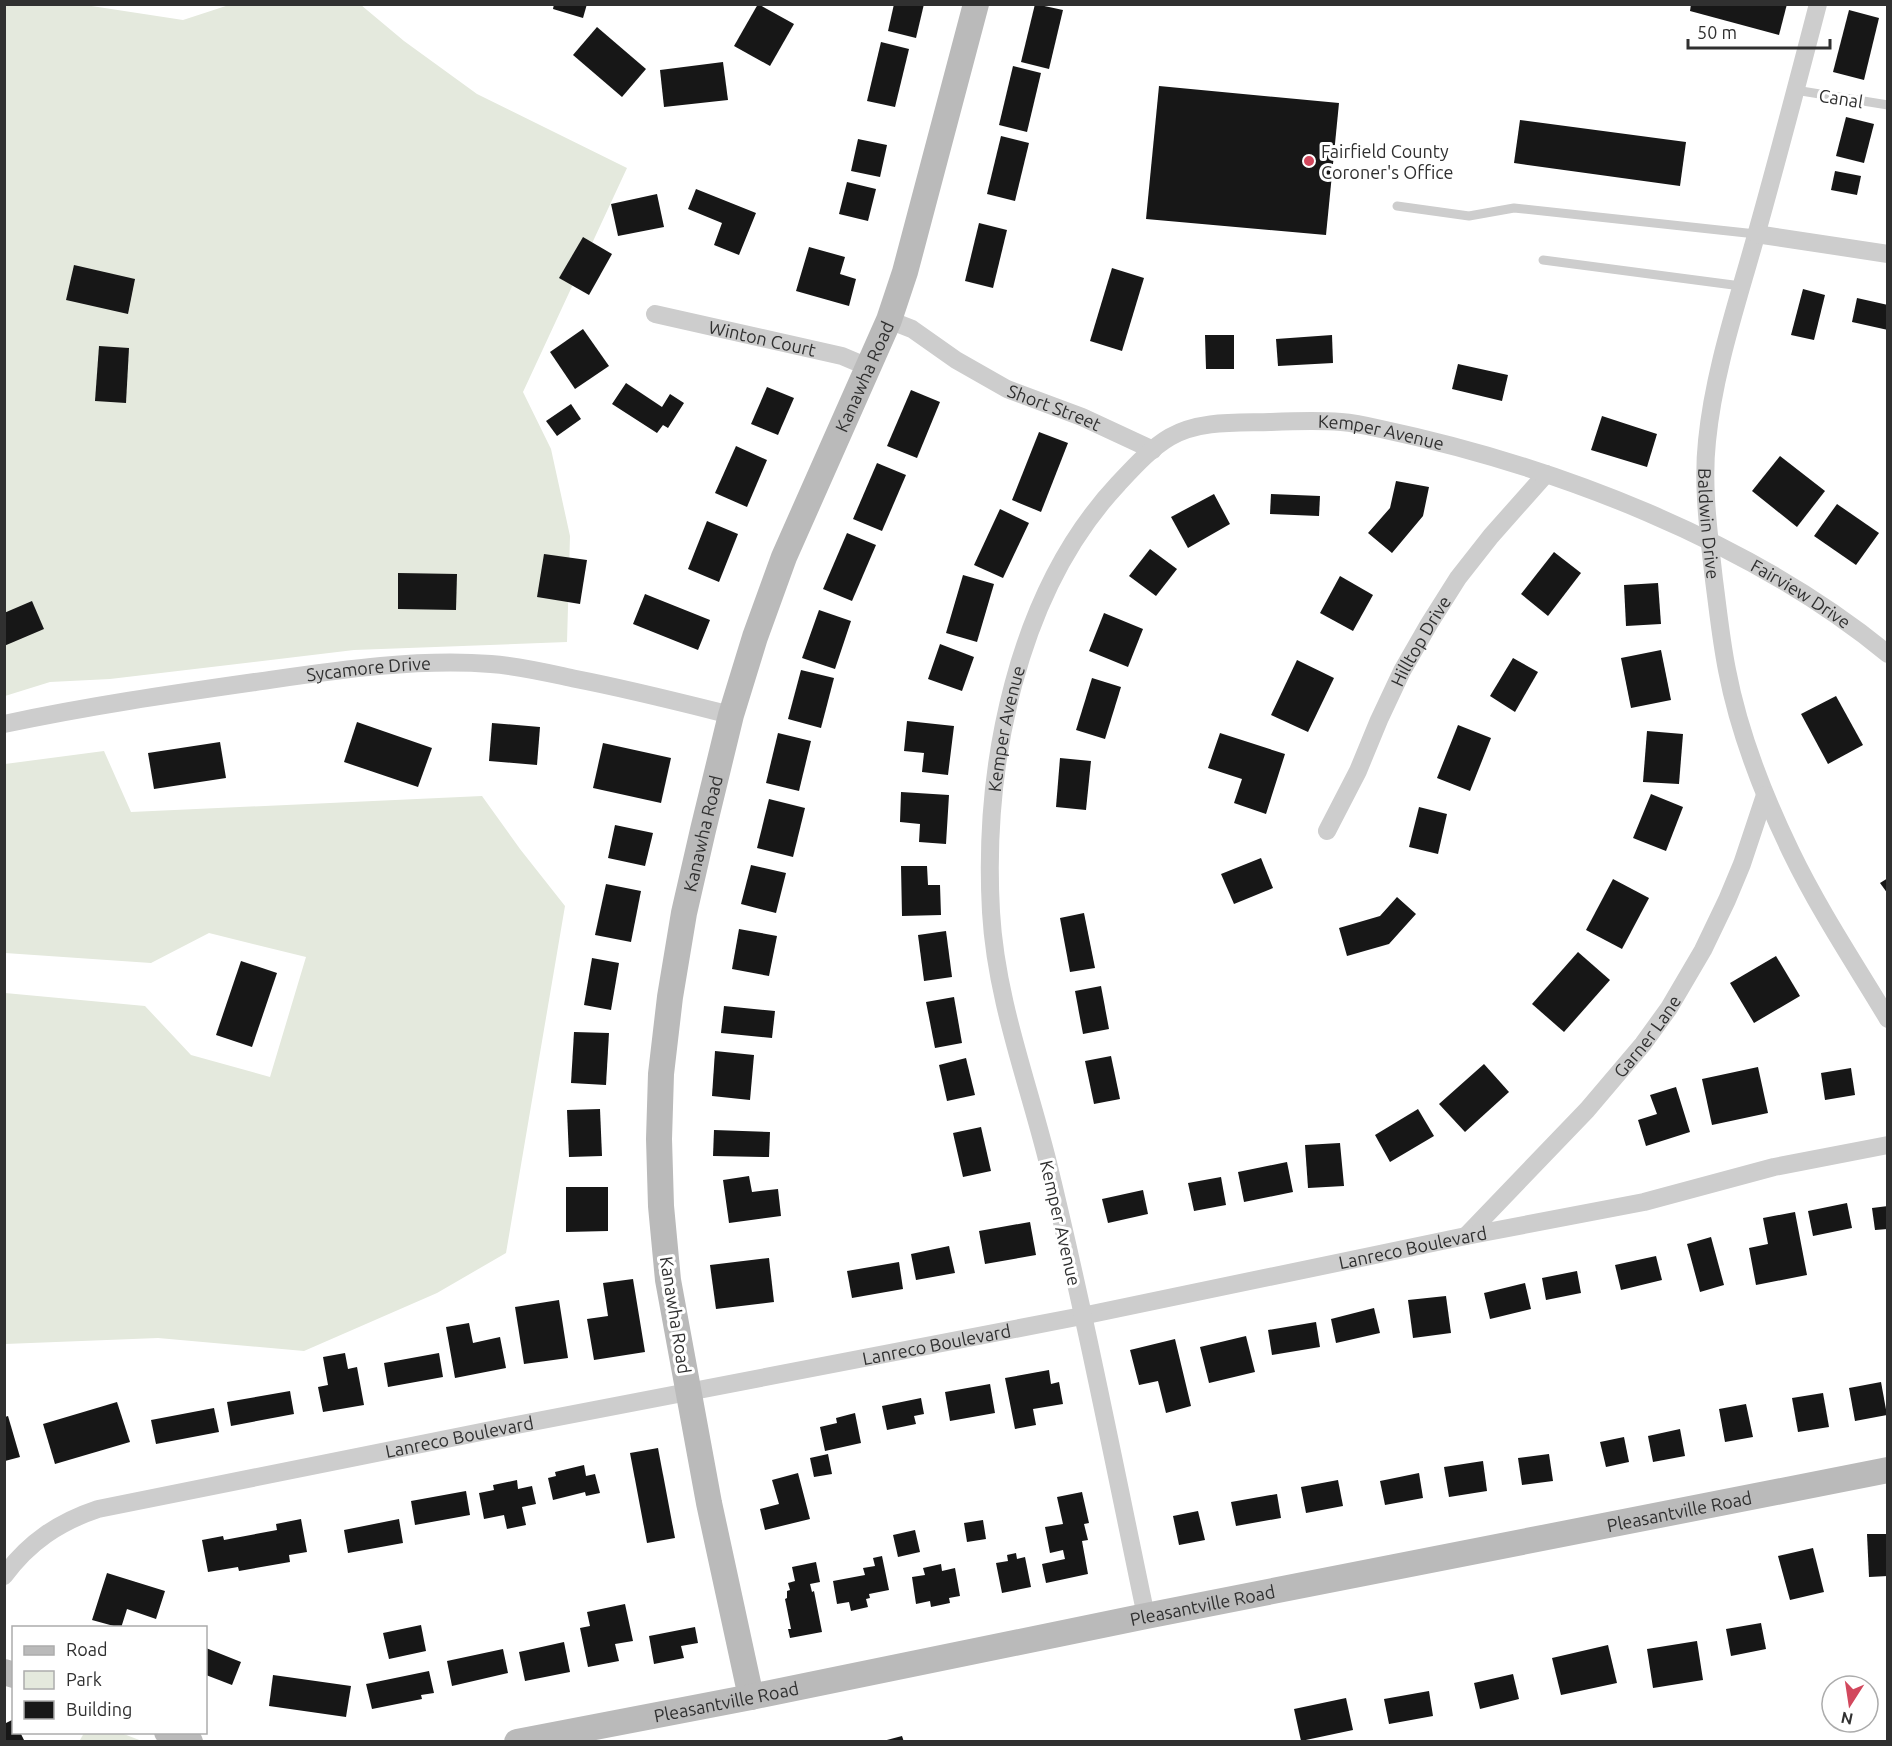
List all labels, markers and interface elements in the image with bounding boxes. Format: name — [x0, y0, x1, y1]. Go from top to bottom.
scale bar — [1688, 12, 1830, 50]
text: 50 m — [1697, 22, 1737, 42]
street label: Canal — [1817, 85, 1865, 111]
place label: Fairfield County Coroner's Office — [1321, 141, 1454, 182]
marker: Fairfield County Coroner's Office — [1302, 154, 1316, 168]
street label: Winton Court — [707, 316, 818, 360]
street label: Kanawha Road — [831, 318, 897, 435]
street label: Short Street — [1005, 380, 1104, 435]
street label: Kemper Avenue — [1318, 411, 1446, 453]
street label: Baldwin Drive — [1695, 468, 1724, 580]
street label: Fairview Drive — [1748, 555, 1855, 632]
street label: Hilltop Drive — [1386, 592, 1454, 689]
street label: Sycamore Drive — [305, 653, 431, 685]
street label: Kemper Avenue — [984, 663, 1028, 793]
street label: Kanawha Road — [679, 773, 726, 894]
street label: Garner Lane — [1609, 991, 1684, 1081]
street label: Kemper Avenue — [1037, 1158, 1085, 1288]
street label: Lanreco Boulevard — [1337, 1222, 1488, 1272]
street label: Kanawha Road — [657, 1255, 695, 1375]
street label: Lanreco Boulevard — [861, 1320, 1012, 1368]
street label: Lanreco Boulevard — [383, 1412, 535, 1461]
street label: Pleasantville Road — [1605, 1487, 1753, 1535]
street label: Pleasantville Road — [1128, 1581, 1277, 1629]
legend — [12, 1626, 207, 1734]
text: Road — [66, 1639, 108, 1659]
text: Park — [66, 1669, 102, 1689]
north arrow — [1820, 1674, 1880, 1734]
street label: Pleasantville Road — [652, 1677, 800, 1726]
text: Building — [66, 1699, 132, 1719]
text: N — [1839, 1709, 1855, 1729]

